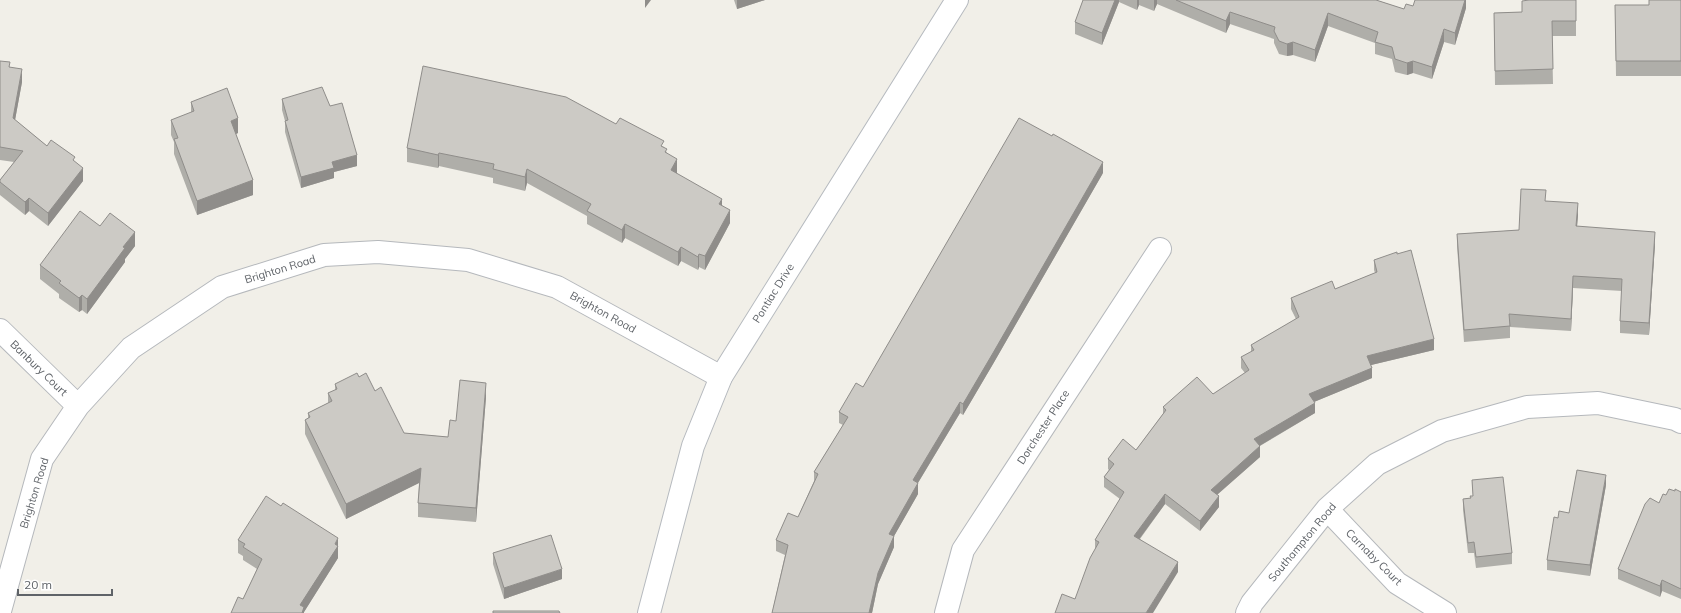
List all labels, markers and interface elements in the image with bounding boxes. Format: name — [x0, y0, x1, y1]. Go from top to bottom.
street label: Brighton Road — [243, 252, 317, 286]
street label: Pontiac Drive — [749, 261, 797, 325]
street label: Brighton Road — [567, 288, 639, 336]
street label: Banbury Court — [7, 337, 71, 399]
street label: Dorchester Place — [1014, 387, 1072, 467]
street label: Brighton Road — [17, 456, 51, 530]
street label: Southampton Road — [1265, 500, 1339, 584]
street label: Carnaby Court — [1343, 526, 1405, 588]
scale bar — [18, 571, 112, 597]
text: 20 m — [24, 577, 52, 592]

